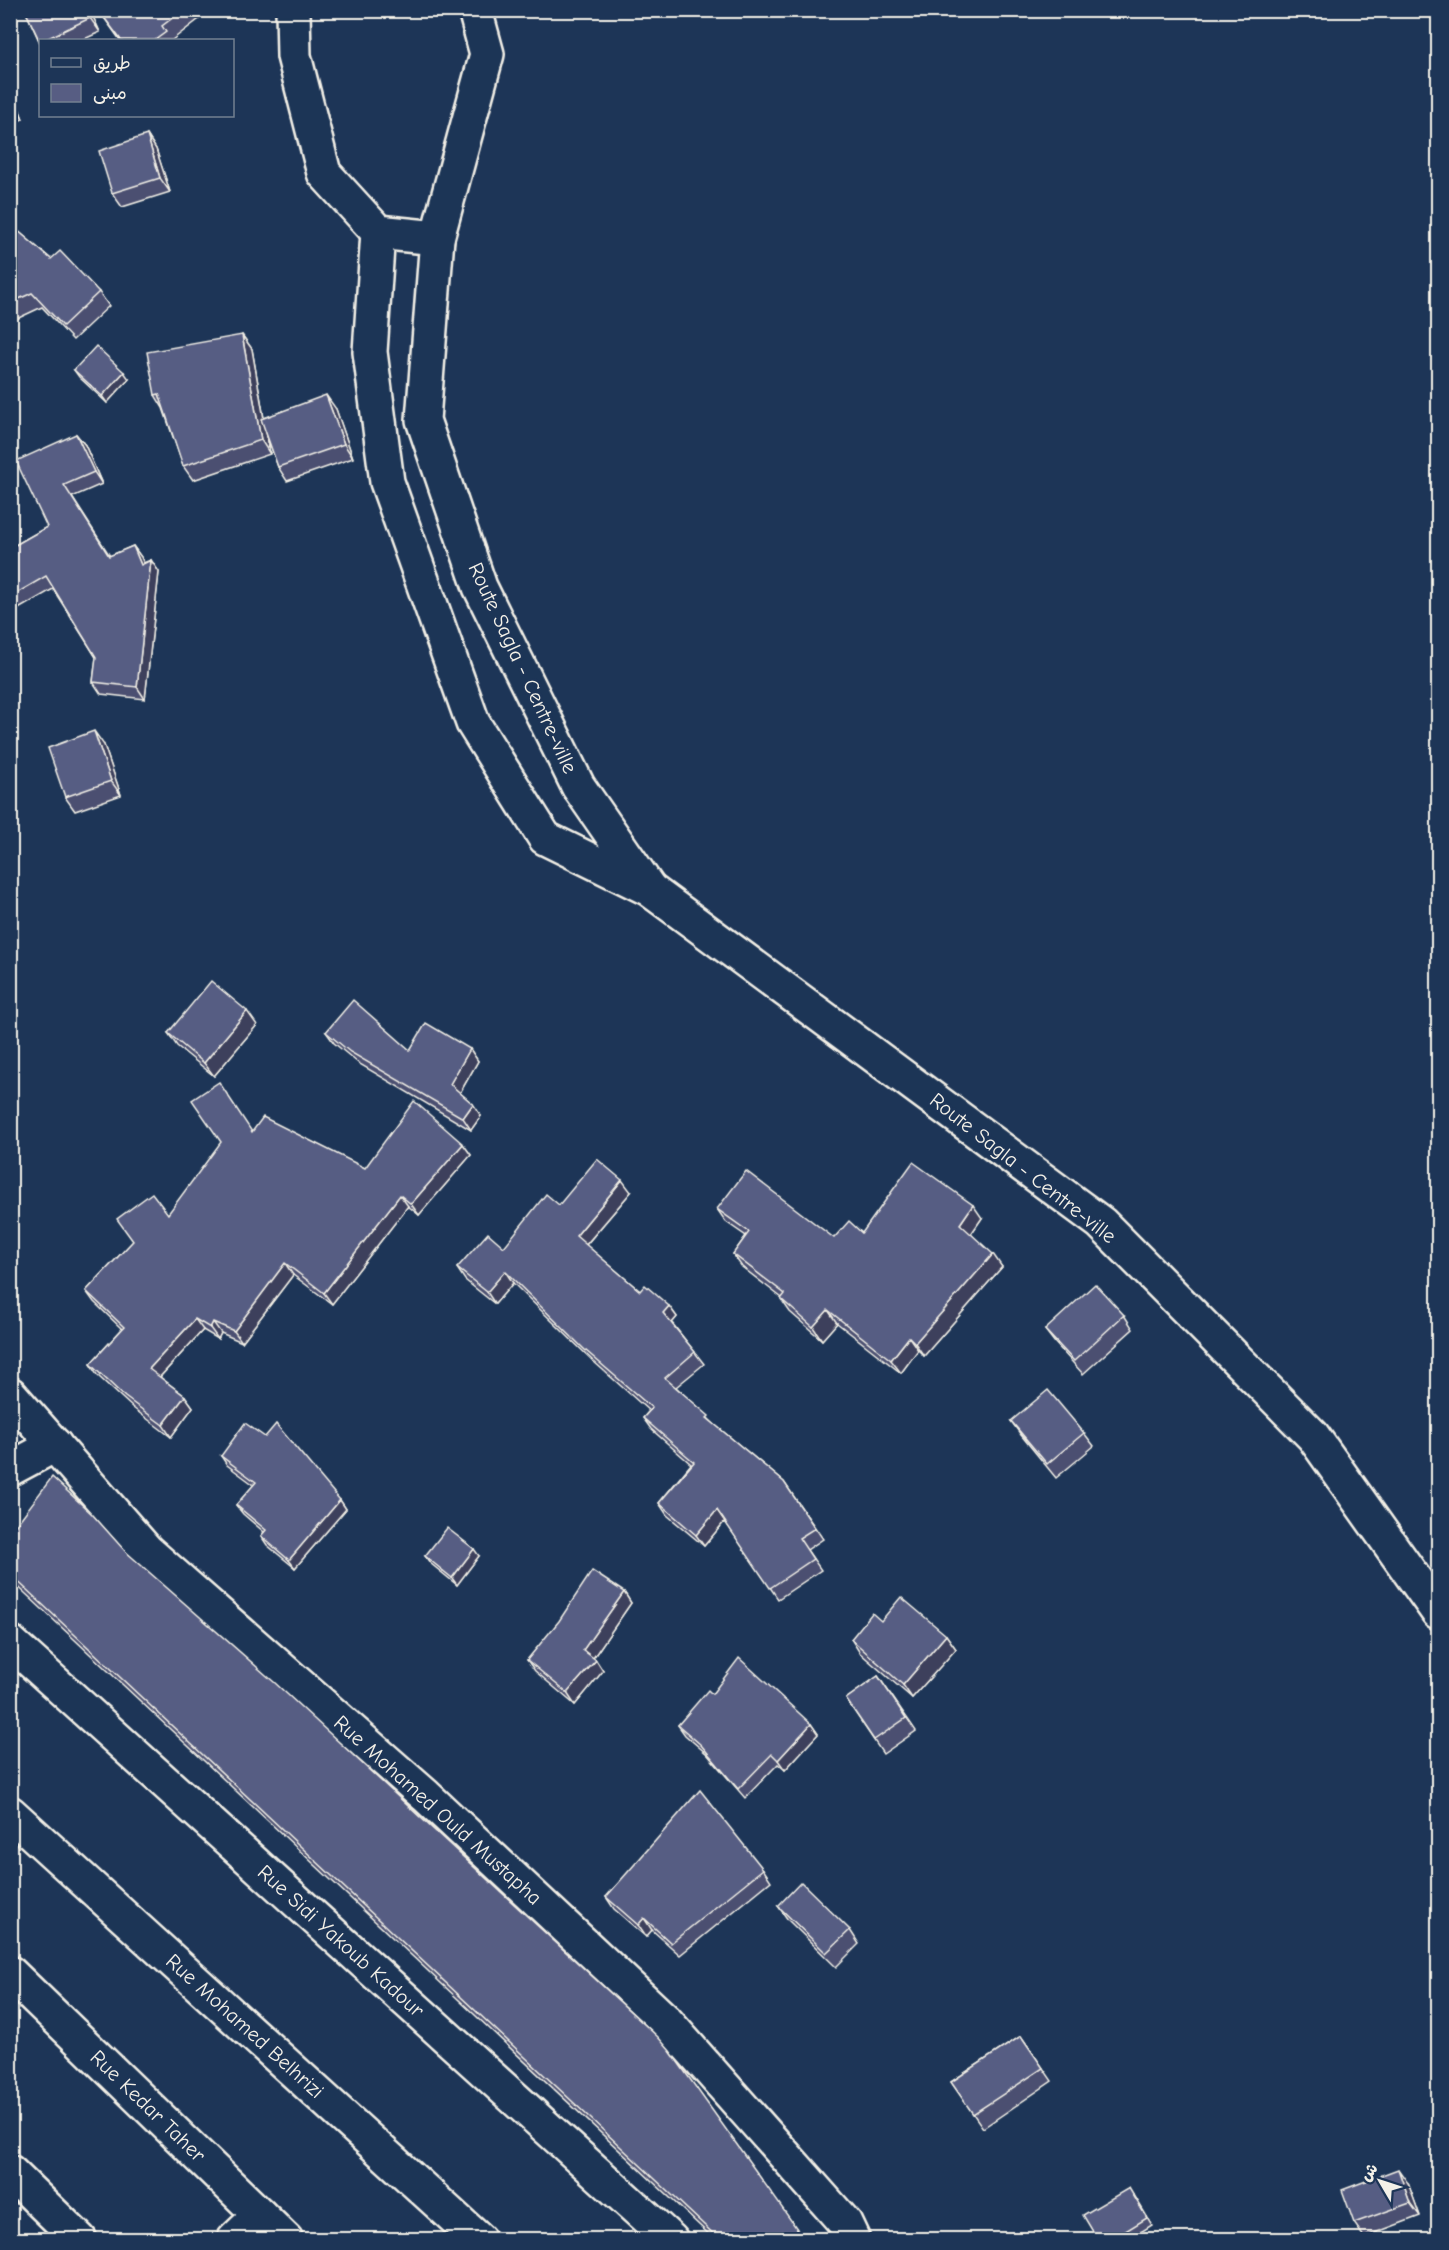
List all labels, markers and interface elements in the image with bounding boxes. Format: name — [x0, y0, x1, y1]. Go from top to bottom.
legend — [39, 39, 234, 117]
text: طريق — [93, 53, 131, 74]
text: مبنى — [93, 83, 127, 104]
street label: Route Sagla - Centre-ville — [464, 559, 582, 777]
street label: Route Sagla - Centre-ville — [925, 1088, 1121, 1248]
street label: Rue Mohamed Ould Mustapha — [329, 1710, 547, 1910]
street label: Rue Sidi Yakoub Kadour — [253, 1860, 430, 2023]
street label: Rue Mohamed Belhrizi — [161, 1949, 329, 2103]
street label: Rue Kedar Taher — [86, 2045, 211, 2167]
north arrow — [1350, 2151, 1410, 2211]
text: ش — [1357, 2160, 1382, 2185]

